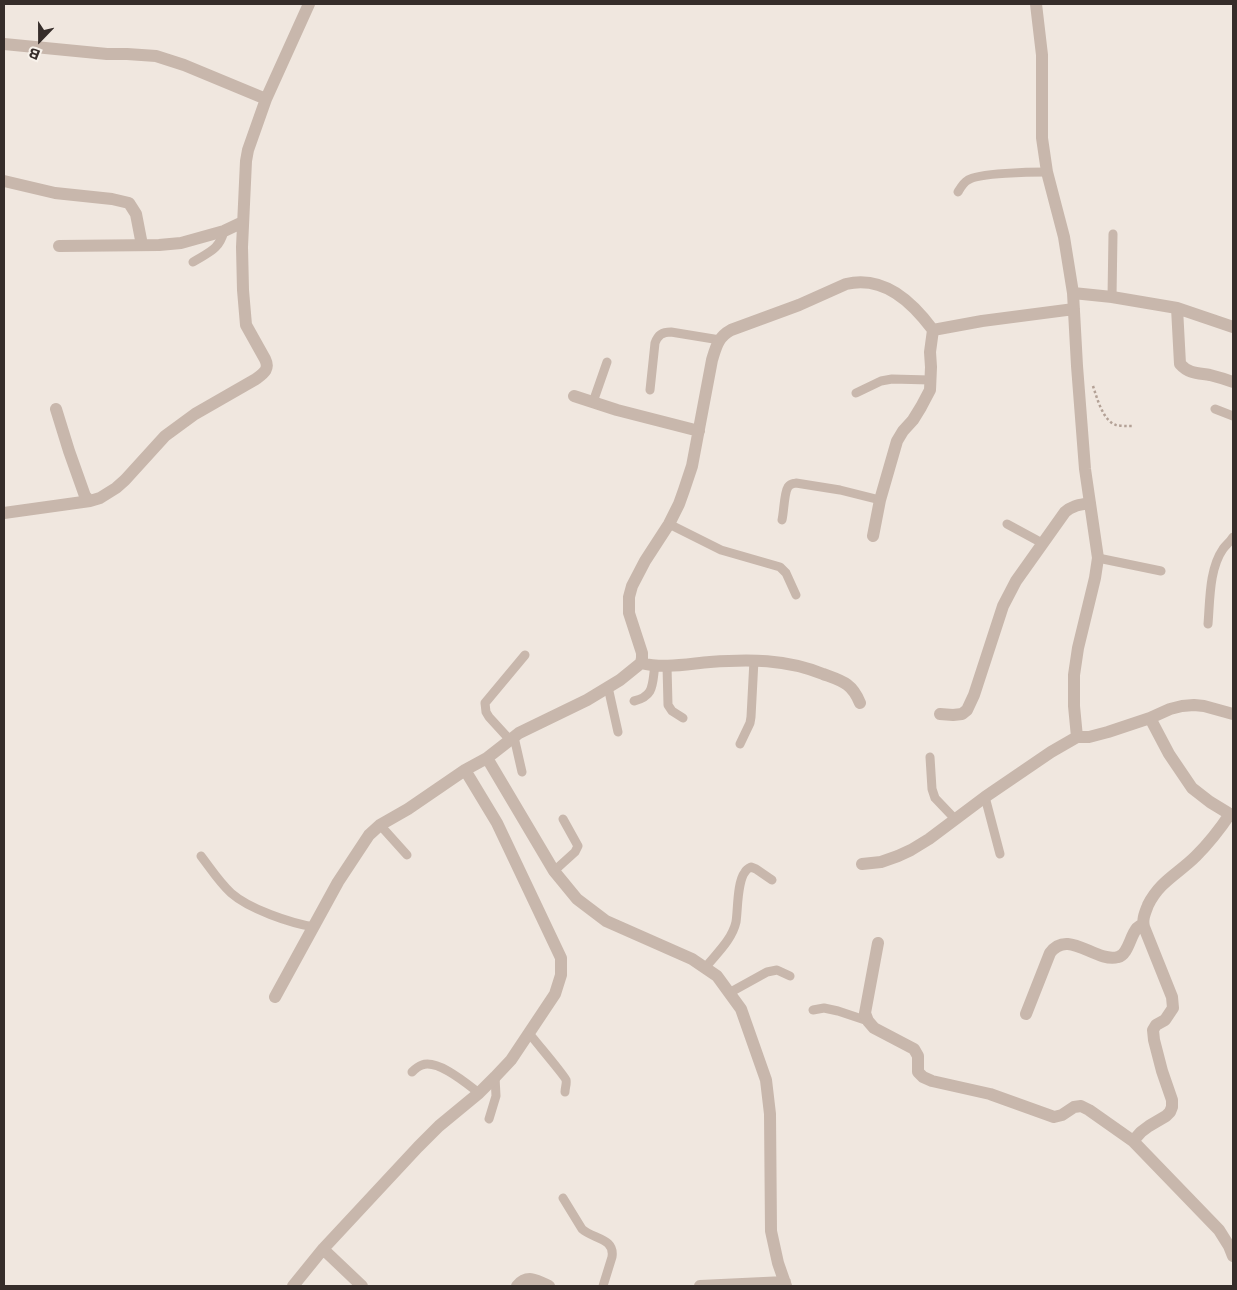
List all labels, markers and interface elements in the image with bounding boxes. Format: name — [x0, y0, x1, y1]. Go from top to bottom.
north arrow — [15, 15, 65, 65]
text: B — [26, 44, 43, 64]

